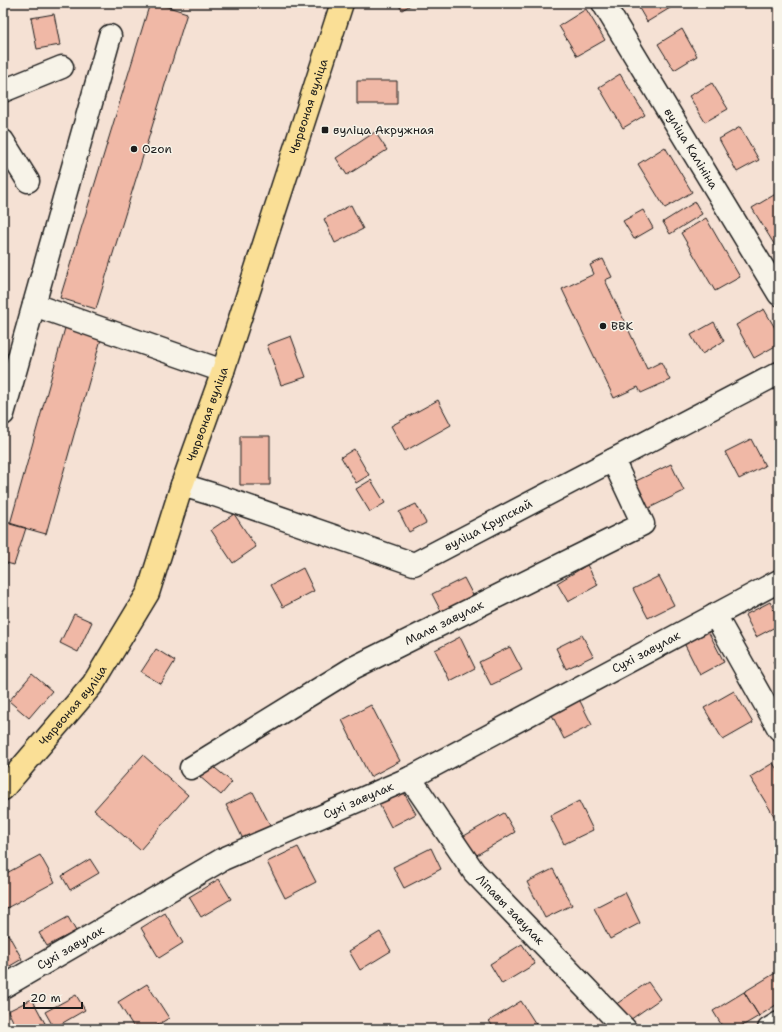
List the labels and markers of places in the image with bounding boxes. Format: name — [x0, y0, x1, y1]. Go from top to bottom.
place label: вуліца Акружная — [333, 122, 434, 138]
marker: вуліца Акружная — [320, 125, 330, 135]
place label: Ozon — [142, 141, 172, 157]
marker: Ozon — [129, 144, 139, 154]
place label: ВВК — [611, 318, 633, 334]
marker: ВВК — [598, 321, 608, 331]

